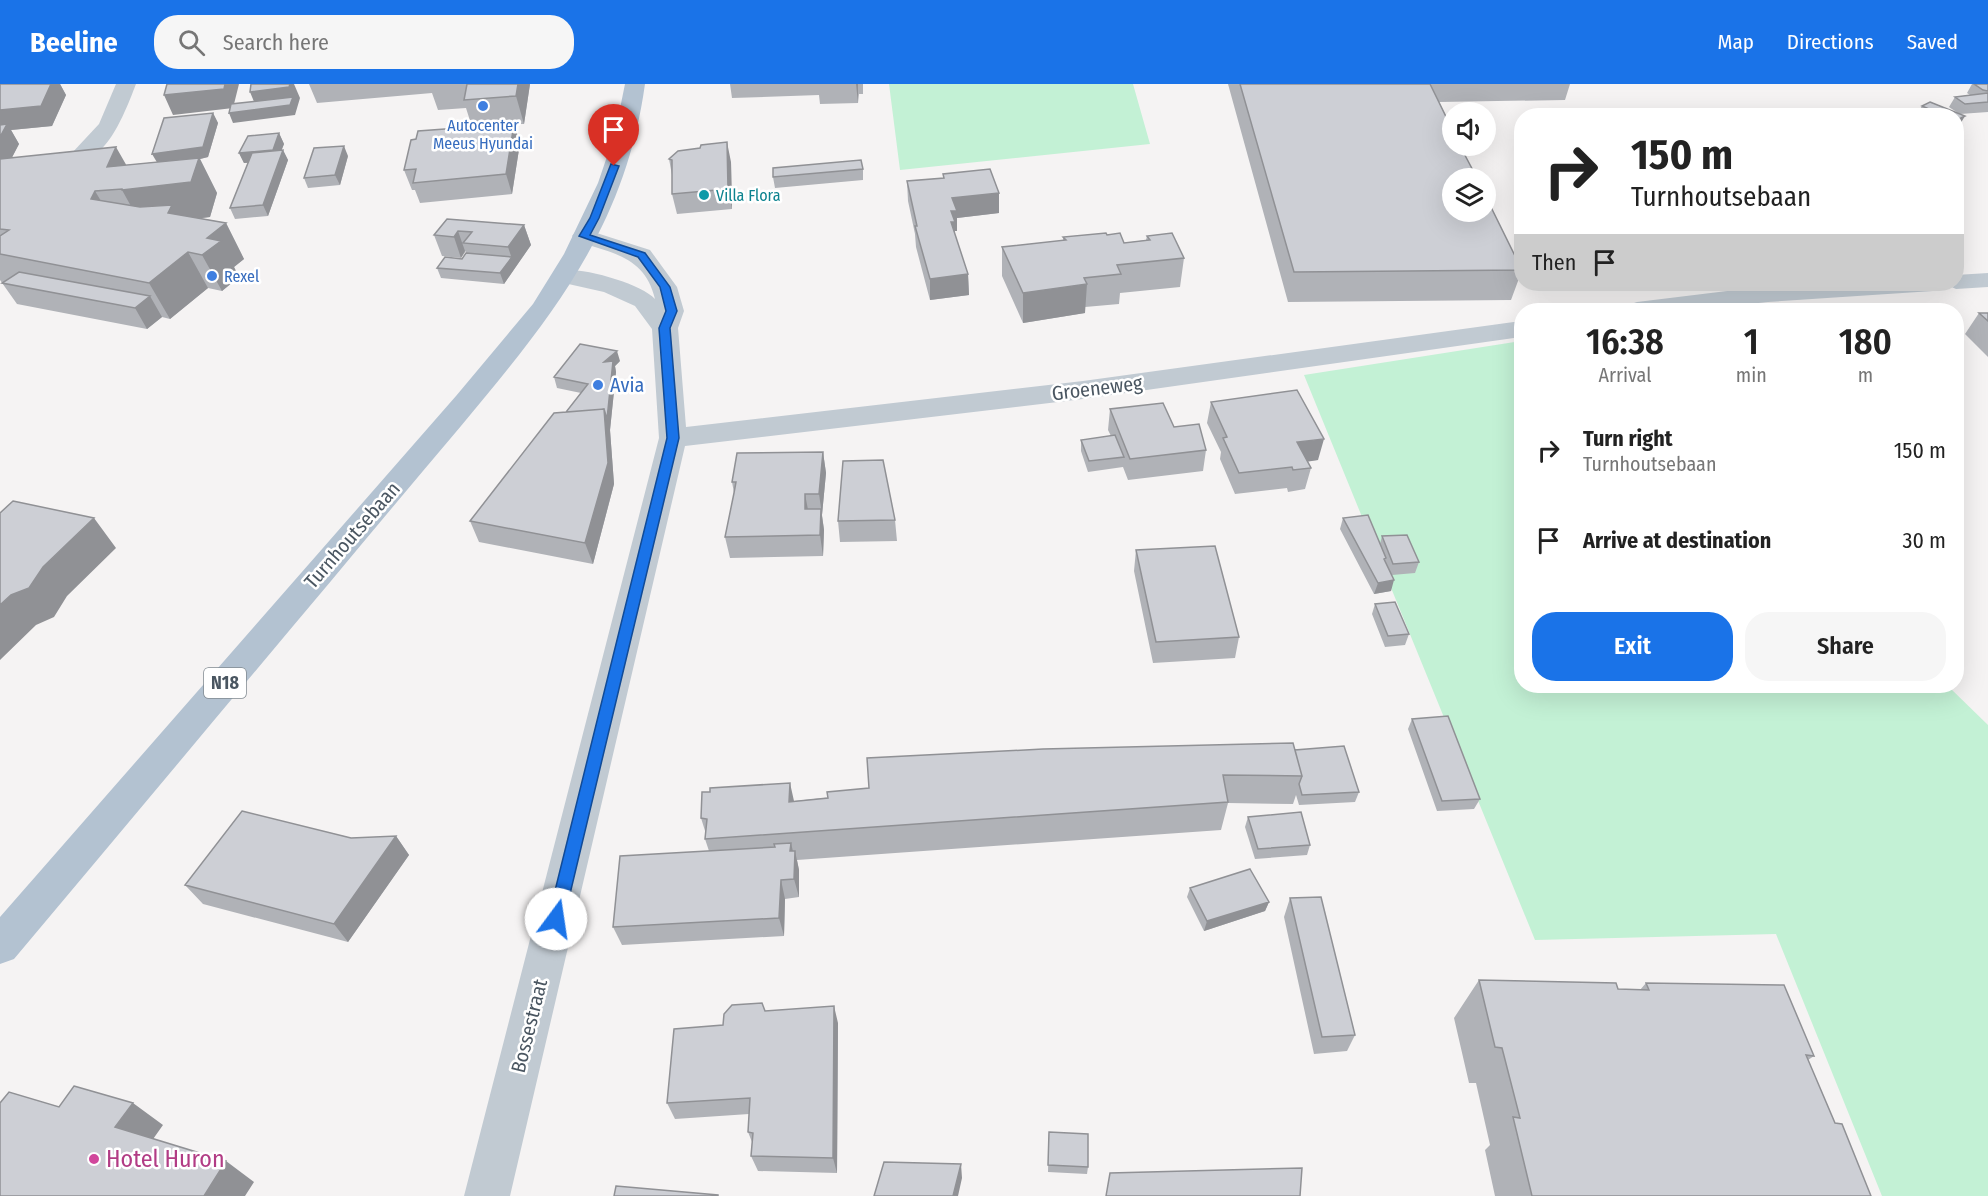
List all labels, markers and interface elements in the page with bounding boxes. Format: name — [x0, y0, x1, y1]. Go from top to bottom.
search box — [154, 15, 574, 69]
text: Beeline — [30, 26, 118, 59]
icon: search — [175, 26, 208, 59]
text: Search here — [223, 29, 329, 56]
text: Map — [1717, 29, 1754, 55]
text: Directions — [1787, 29, 1874, 55]
text: Saved — [1907, 29, 1958, 55]
marker: Autocenter Meeus Hyundai — [476, 99, 490, 113]
map controls — [1442, 102, 1496, 222]
button: sound — [1442, 102, 1496, 156]
pin — [588, 104, 639, 166]
icon: arrive — [597, 113, 630, 146]
place label: Autocenter Meeus Hyundai — [433, 116, 533, 153]
text: 150 m — [1631, 130, 1733, 180]
icon: right — [1532, 132, 1610, 210]
button: layers — [1442, 168, 1496, 222]
text: Turnhoutsebaan — [1631, 181, 1811, 213]
place label: Villa Flora — [716, 186, 781, 205]
marker: Villa Flora — [697, 188, 711, 202]
icon: arrive — [1588, 246, 1621, 279]
text: Then — [1532, 249, 1576, 276]
place label: Rexel — [224, 267, 259, 286]
marker: Rexel — [205, 269, 219, 283]
text: 16:38 — [1586, 320, 1664, 364]
text: 1 — [1744, 320, 1759, 364]
text: 180 — [1839, 320, 1892, 364]
text: Arrival — [1598, 363, 1651, 387]
text: min — [1736, 363, 1767, 387]
text: m — [1858, 363, 1873, 387]
street label: Groeneweg — [1050, 370, 1144, 405]
place label: Avia — [610, 373, 644, 397]
marker: Avia — [591, 378, 605, 392]
text: Turn right — [1583, 425, 1672, 452]
icon: right — [1532, 434, 1565, 467]
text: 150 m — [1894, 437, 1946, 464]
text: Turnhoutsebaan — [1583, 452, 1716, 476]
street label: Turnhoutsebaan — [299, 477, 405, 593]
icon: arrive — [1532, 524, 1565, 557]
text: Arrive at destination — [1583, 527, 1771, 554]
text: 30 m — [1903, 527, 1946, 554]
button: Exit — [1532, 612, 1733, 681]
button: Share — [1745, 612, 1946, 681]
road number: N18 — [204, 668, 246, 698]
position arrow — [524, 887, 588, 951]
street label: Bossestraat — [506, 976, 552, 1075]
place label: Hotel Huron — [106, 1145, 225, 1173]
marker: Hotel Huron — [87, 1152, 101, 1166]

